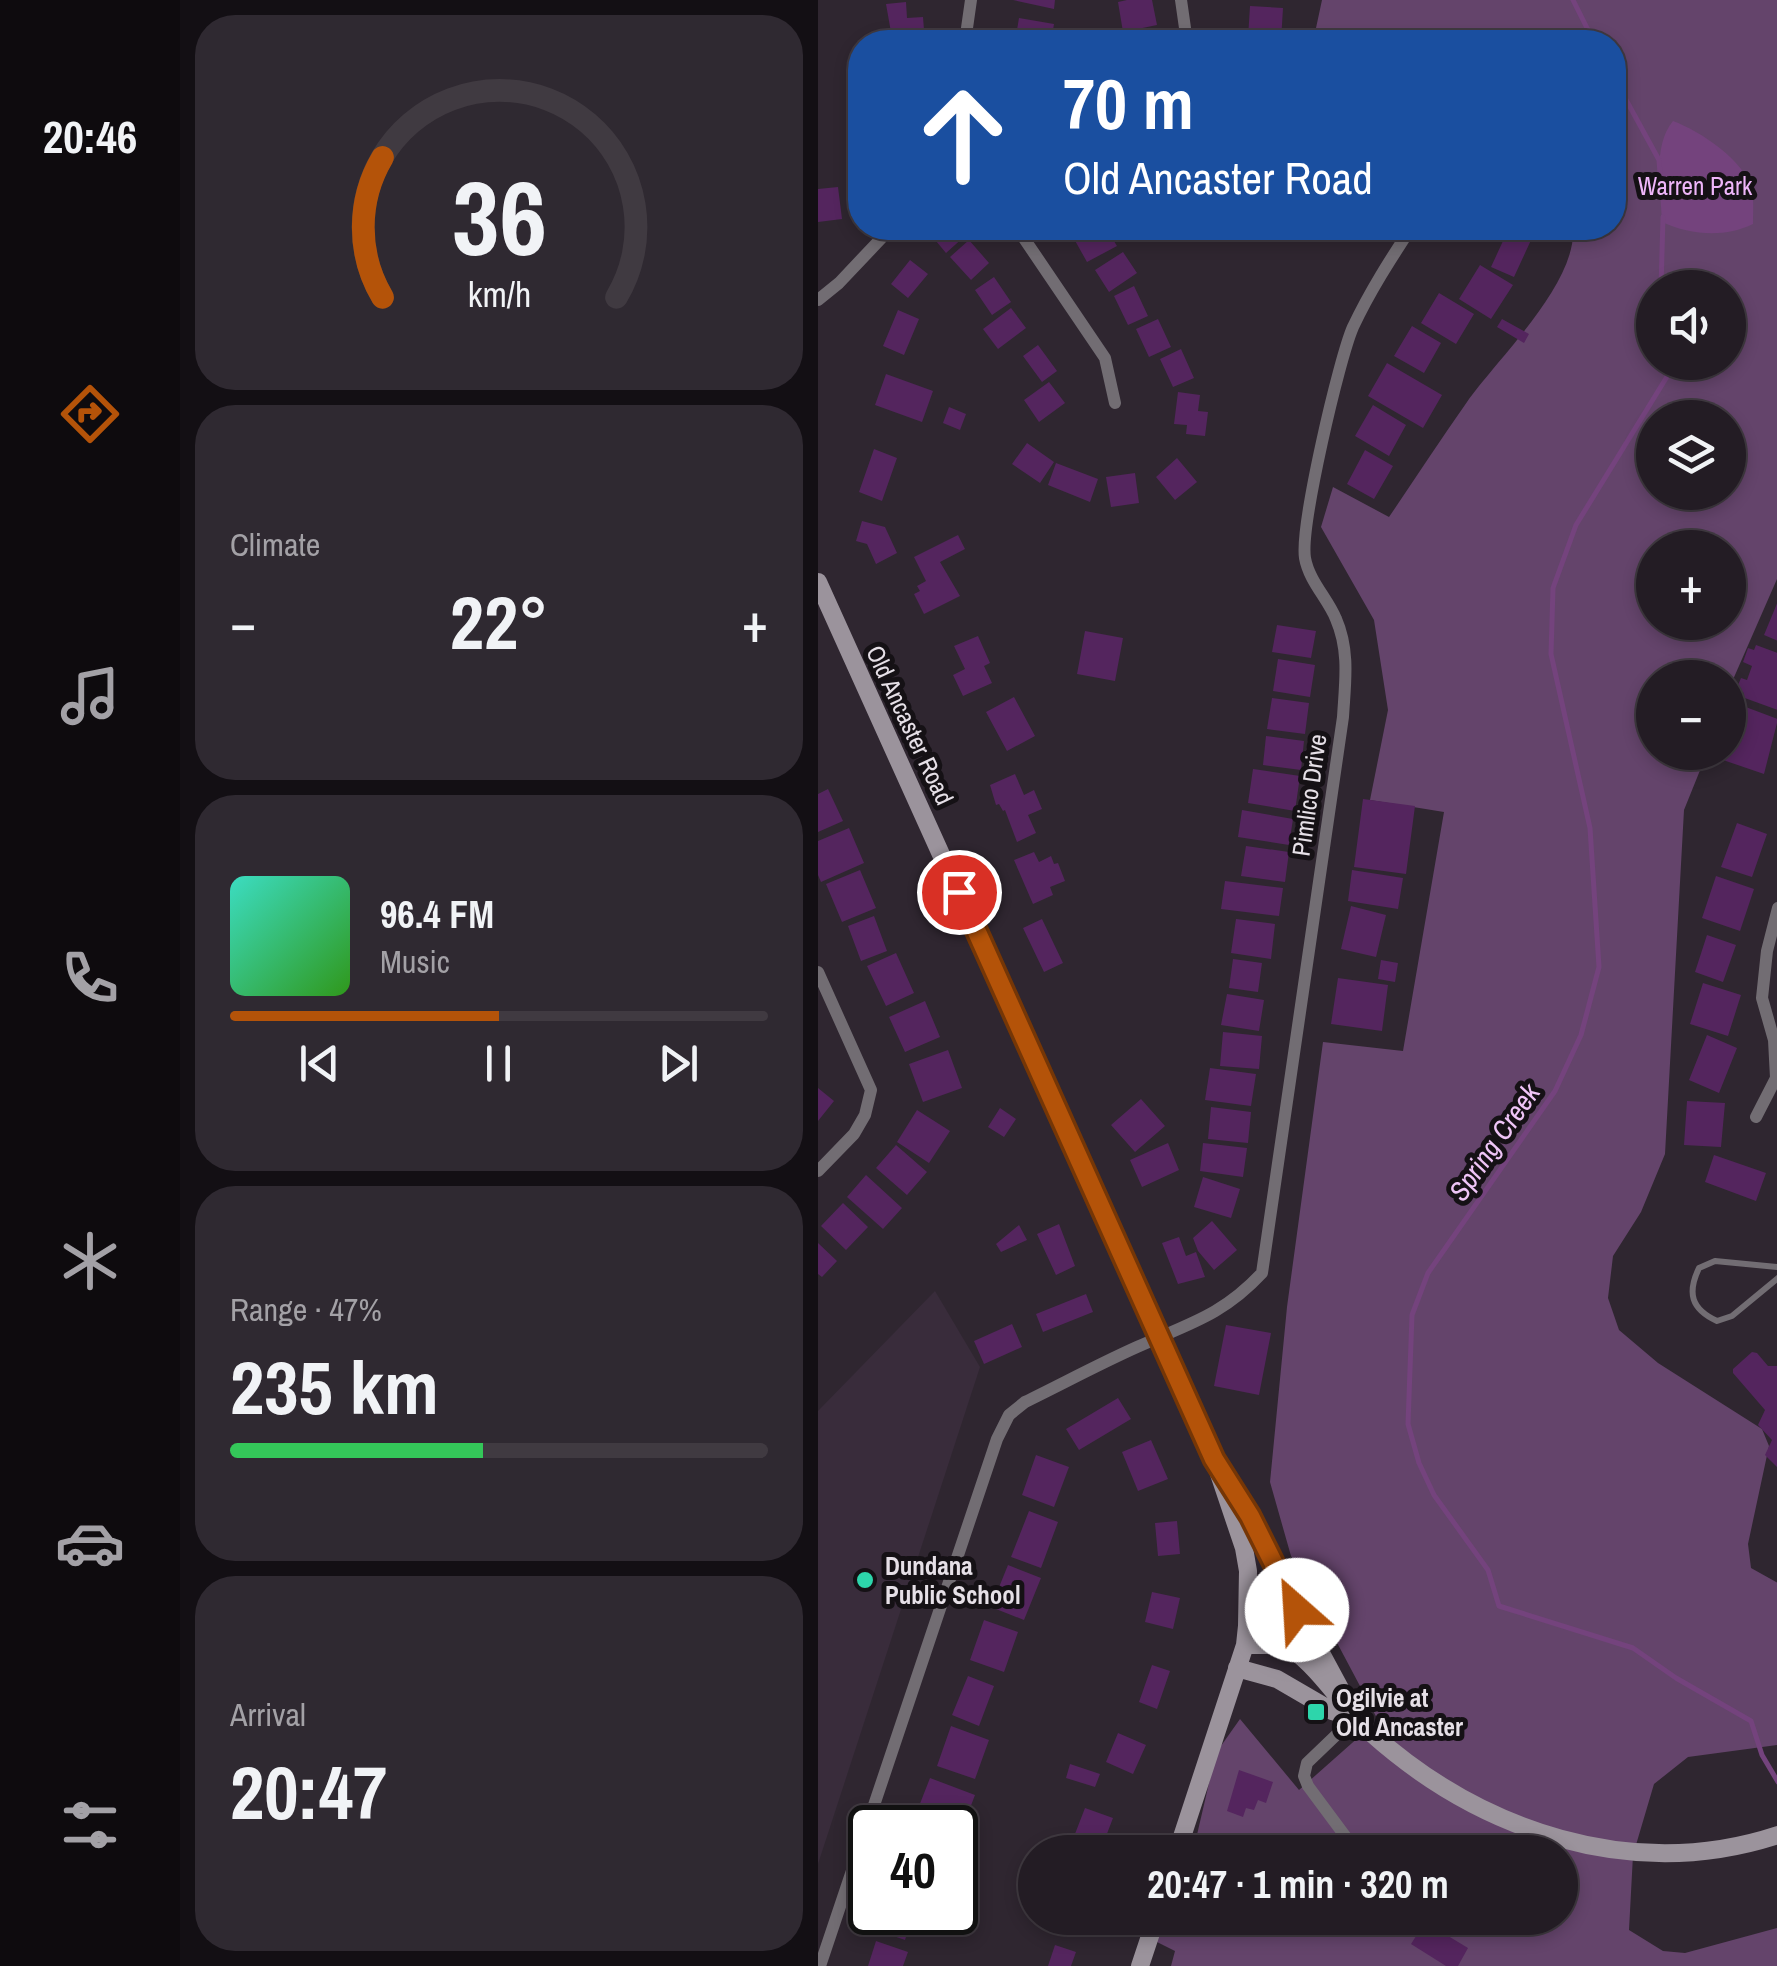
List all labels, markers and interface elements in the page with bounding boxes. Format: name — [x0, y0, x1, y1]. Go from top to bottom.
text: 70 m — [1063, 57, 1194, 151]
icon: ahead — [898, 70, 1028, 200]
text: 20:46 — [43, 106, 137, 167]
text: 36 — [452, 147, 546, 287]
text: Old Ancaster Road — [1063, 147, 1373, 208]
park label: Warren Park — [1638, 169, 1753, 203]
text: km/h — [467, 270, 531, 318]
map controls — [1636, 270, 1746, 770]
button: sound — [1636, 270, 1746, 380]
icon: directions — [55, 379, 125, 449]
button: layers — [1636, 400, 1746, 510]
text: Climate — [230, 523, 320, 566]
button: + — [1636, 530, 1746, 640]
text: 22° — [450, 571, 548, 672]
text: − — [230, 585, 256, 659]
text: + — [742, 585, 768, 659]
street label: Old Ancaster Road — [858, 640, 962, 810]
button: − — [1636, 660, 1746, 770]
icon: music — [55, 661, 125, 731]
street label: Pimlico Drive — [1284, 732, 1334, 858]
pin — [917, 850, 1002, 935]
icon: arrive — [932, 865, 987, 920]
text: 96.4 FM — [380, 889, 494, 940]
text: Music — [380, 940, 450, 983]
icon: phone — [55, 943, 125, 1013]
icon: previous — [292, 1036, 347, 1091]
icon: pause — [471, 1036, 526, 1091]
icon: next — [651, 1036, 706, 1091]
water label: Spring Creek — [1440, 1074, 1549, 1208]
icon: climate — [55, 1226, 125, 1296]
text: Range · 47% — [230, 1288, 382, 1331]
text: 235 km — [230, 1336, 439, 1437]
icon: car — [55, 1508, 125, 1578]
place label: Dundana Public School — [885, 1549, 1021, 1612]
position arrow — [1245, 1558, 1349, 1662]
marker: Dundana Public School — [854, 1569, 876, 1591]
place label: Ogilvie at Old Ancaster — [1336, 1681, 1463, 1744]
text: Arrival — [230, 1693, 306, 1736]
marker: Ogilvie at Old Ancaster — [1305, 1701, 1327, 1723]
text: 20:47 — [230, 1741, 387, 1842]
icon: filters — [55, 1790, 125, 1860]
speed limit sign: 40 — [848, 1805, 978, 1935]
text: 20:47 · 1 min · 320 m — [1147, 1859, 1449, 1910]

